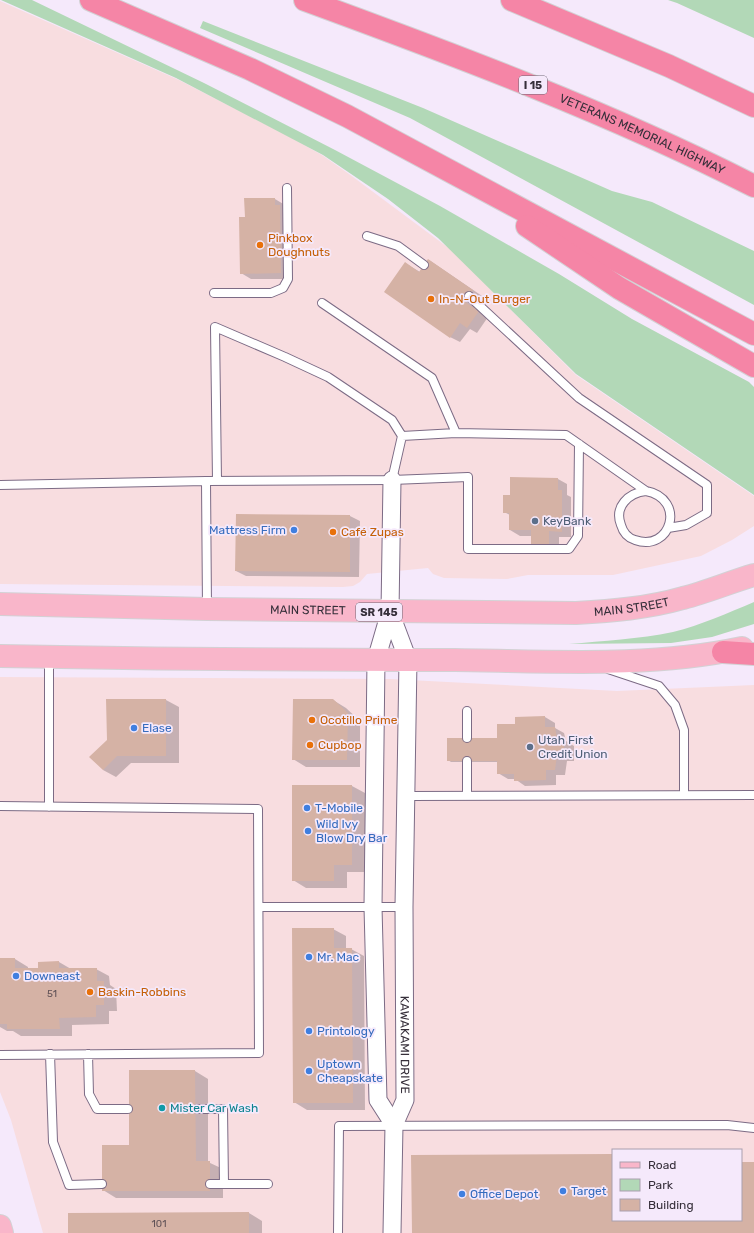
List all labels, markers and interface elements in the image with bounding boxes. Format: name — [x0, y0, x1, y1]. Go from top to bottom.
road number: I 15 — [519, 76, 547, 94]
street label: VETERANS MEMORIAL HIGHWAY — [557, 91, 727, 178]
place label: Pinkbox Doughnuts — [268, 231, 330, 259]
marker: Pinkbox Doughnuts — [255, 240, 265, 250]
place label: In-N-Out Burger — [439, 292, 531, 306]
marker: In-N-Out Burger — [426, 294, 436, 304]
place label: KeyBank — [543, 514, 592, 528]
marker: KeyBank — [530, 516, 540, 526]
place label: Mattress Firm — [209, 523, 286, 537]
marker: Mattress Firm — [289, 525, 299, 535]
place label: Café Zupas — [341, 525, 404, 539]
marker: Café Zupas — [328, 527, 338, 537]
street label: MAIN STREET — [593, 595, 671, 619]
street label: MAIN STREET — [270, 603, 346, 618]
road number: SR 145 — [356, 603, 402, 621]
place label: Ocotillo Prime — [320, 713, 398, 727]
marker: Ocotillo Prime — [307, 715, 317, 725]
place label: Elase — [142, 721, 172, 735]
marker: Elase — [129, 723, 139, 733]
place label: Utah First Credit Union — [538, 733, 608, 761]
place label: Cupbop — [318, 738, 362, 752]
marker: Cupbop — [305, 740, 315, 750]
marker: Utah First Credit Union — [525, 742, 535, 752]
place label: T-Mobile — [315, 801, 363, 815]
marker: T-Mobile — [302, 803, 312, 813]
place label: Wild Ivy Blow Dry Bar — [316, 817, 388, 845]
marker: Wild Ivy Blow Dry Bar — [303, 826, 313, 836]
place label: Mr. Mac — [317, 950, 360, 964]
marker: Mr. Mac — [304, 952, 314, 962]
place label: Downeast — [24, 969, 80, 983]
marker: Downeast — [11, 971, 21, 981]
place label: Baskin-Robbins — [98, 985, 186, 999]
marker: Baskin-Robbins — [85, 987, 95, 997]
house number: 51 — [47, 988, 57, 1000]
street label: KAWAKAMI DRIVE — [397, 996, 412, 1094]
place label: Printology — [317, 1024, 375, 1038]
marker: Printology — [304, 1026, 314, 1036]
place label: Uptown Cheapskate — [317, 1057, 383, 1085]
marker: Uptown Cheapskate — [304, 1066, 314, 1076]
place label: Mister Car Wash — [170, 1101, 258, 1115]
marker: Mister Car Wash — [157, 1103, 167, 1113]
legend — [612, 1149, 742, 1221]
text: Road — [648, 1158, 676, 1172]
text: Park — [648, 1178, 674, 1192]
place label: Target — [571, 1184, 607, 1198]
marker: Target — [558, 1186, 568, 1196]
place label: Office Depot — [470, 1187, 539, 1201]
marker: Office Depot — [457, 1189, 467, 1199]
text: Building — [648, 1198, 694, 1212]
house number: 101 — [152, 1218, 166, 1230]

